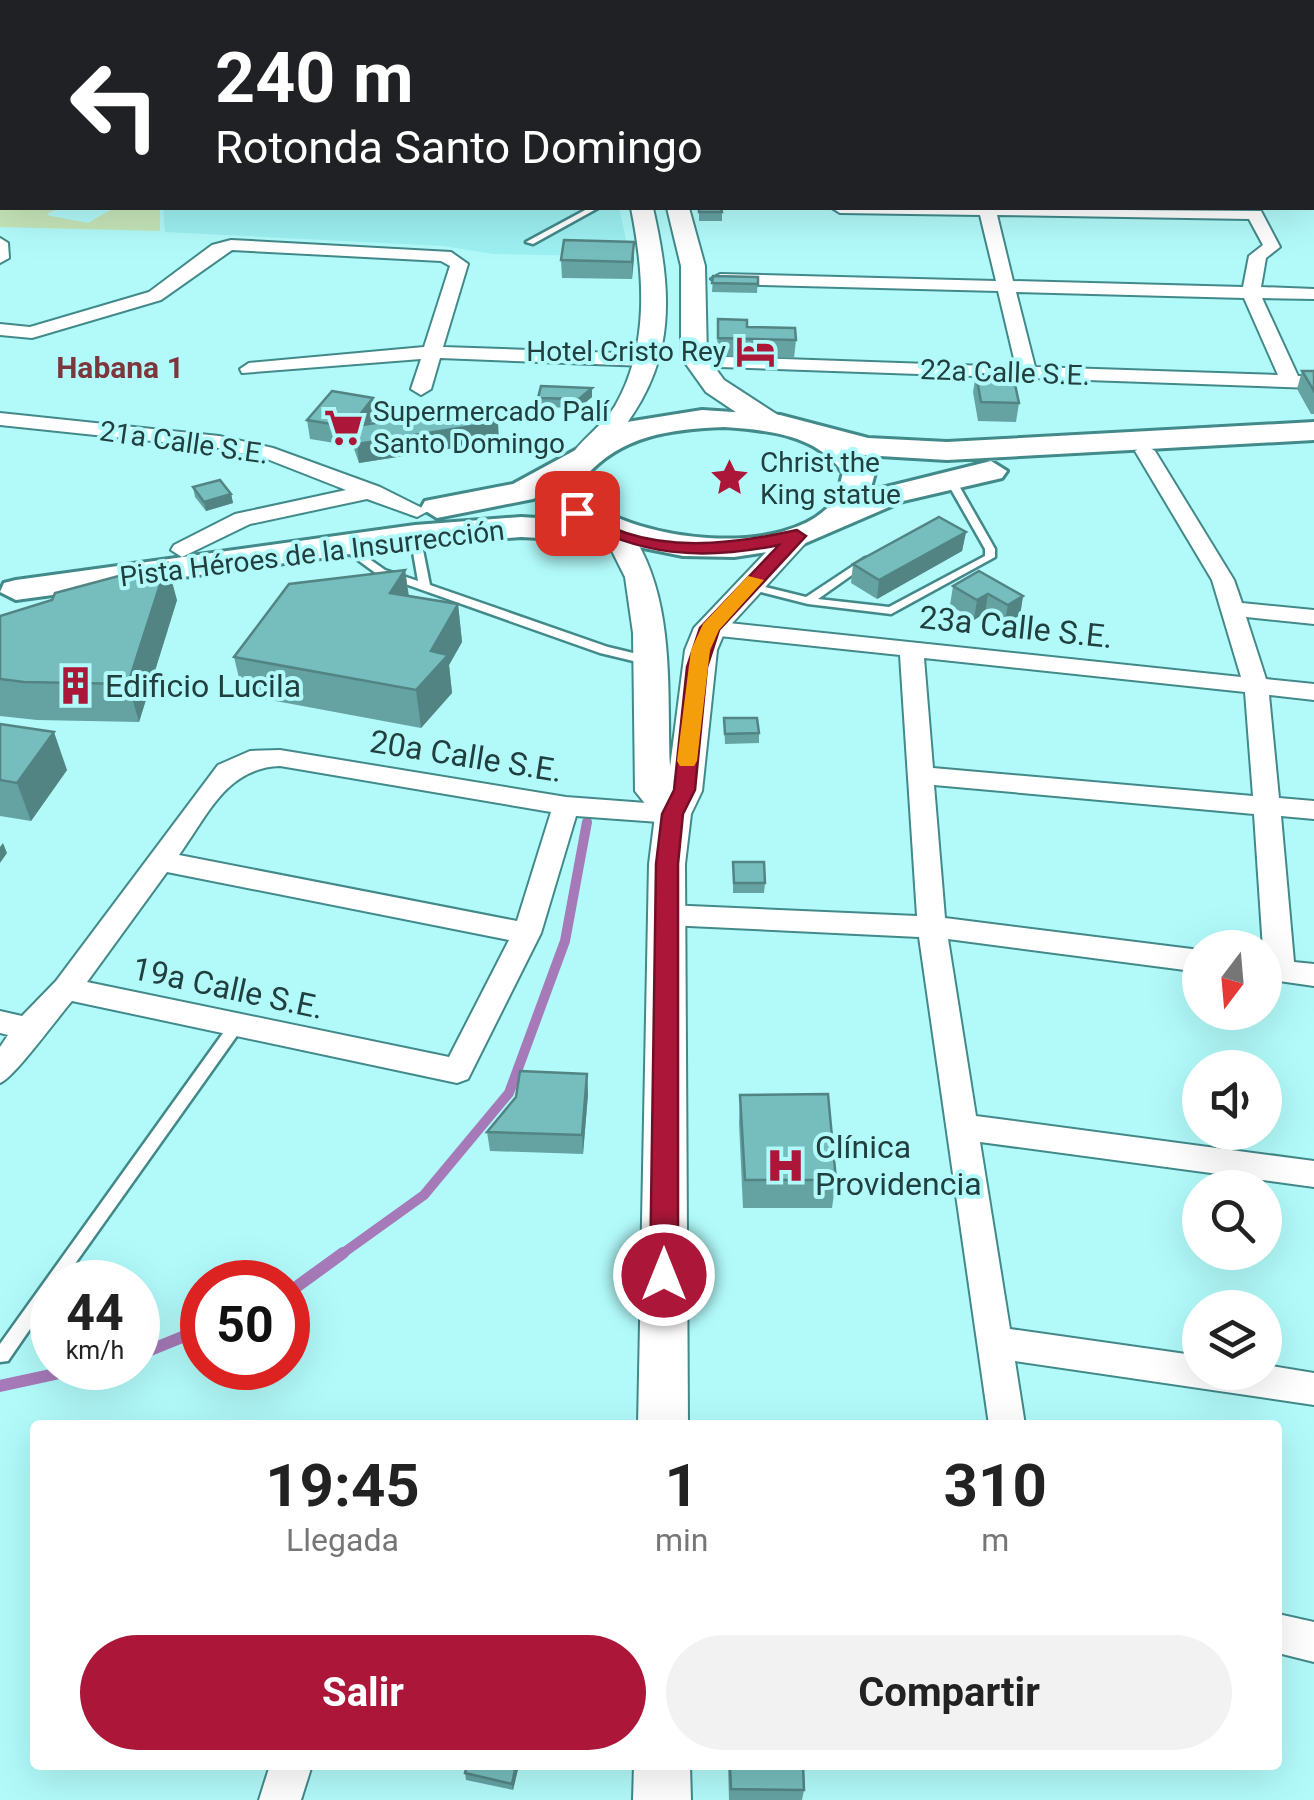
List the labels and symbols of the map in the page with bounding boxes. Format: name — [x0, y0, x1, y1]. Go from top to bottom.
hotel icon: Hotel Cristo Rey — [735, 330, 777, 372]
place label: Hotel Cristo Rey — [526, 335, 726, 368]
district label: Habana 1 — [56, 350, 184, 385]
street label: 22a Calle S.E. — [920, 353, 1090, 392]
place label: Supermercado Palí Santo Domingo — [373, 395, 610, 460]
supermarket icon: Supermercado Palí Santo Domingo — [322, 406, 364, 448]
street label: 21a Calle S.E. — [98, 414, 270, 471]
place label: Christ the King statue — [760, 446, 901, 511]
place icon: Christ the King statue — [709, 457, 751, 499]
pin — [535, 471, 620, 556]
street label: Pista Héroes de la Insurrección — [118, 514, 506, 593]
street label: 23a Calle S.E. — [918, 598, 1114, 656]
building icon: Edificio Lucila — [54, 665, 96, 707]
place label: Edificio Lucila — [105, 667, 301, 705]
street label: 20a Calle S.E. — [367, 722, 565, 790]
north arrow — [1182, 930, 1282, 1030]
street label: 19a Calle S.E. — [129, 949, 327, 1027]
place label: Clínica Providencia — [815, 1128, 982, 1203]
hospital icon: Clínica Providencia — [764, 1144, 806, 1186]
position arrow — [612, 1223, 716, 1327]
speed limit sign: 50 — [180, 1260, 310, 1390]

